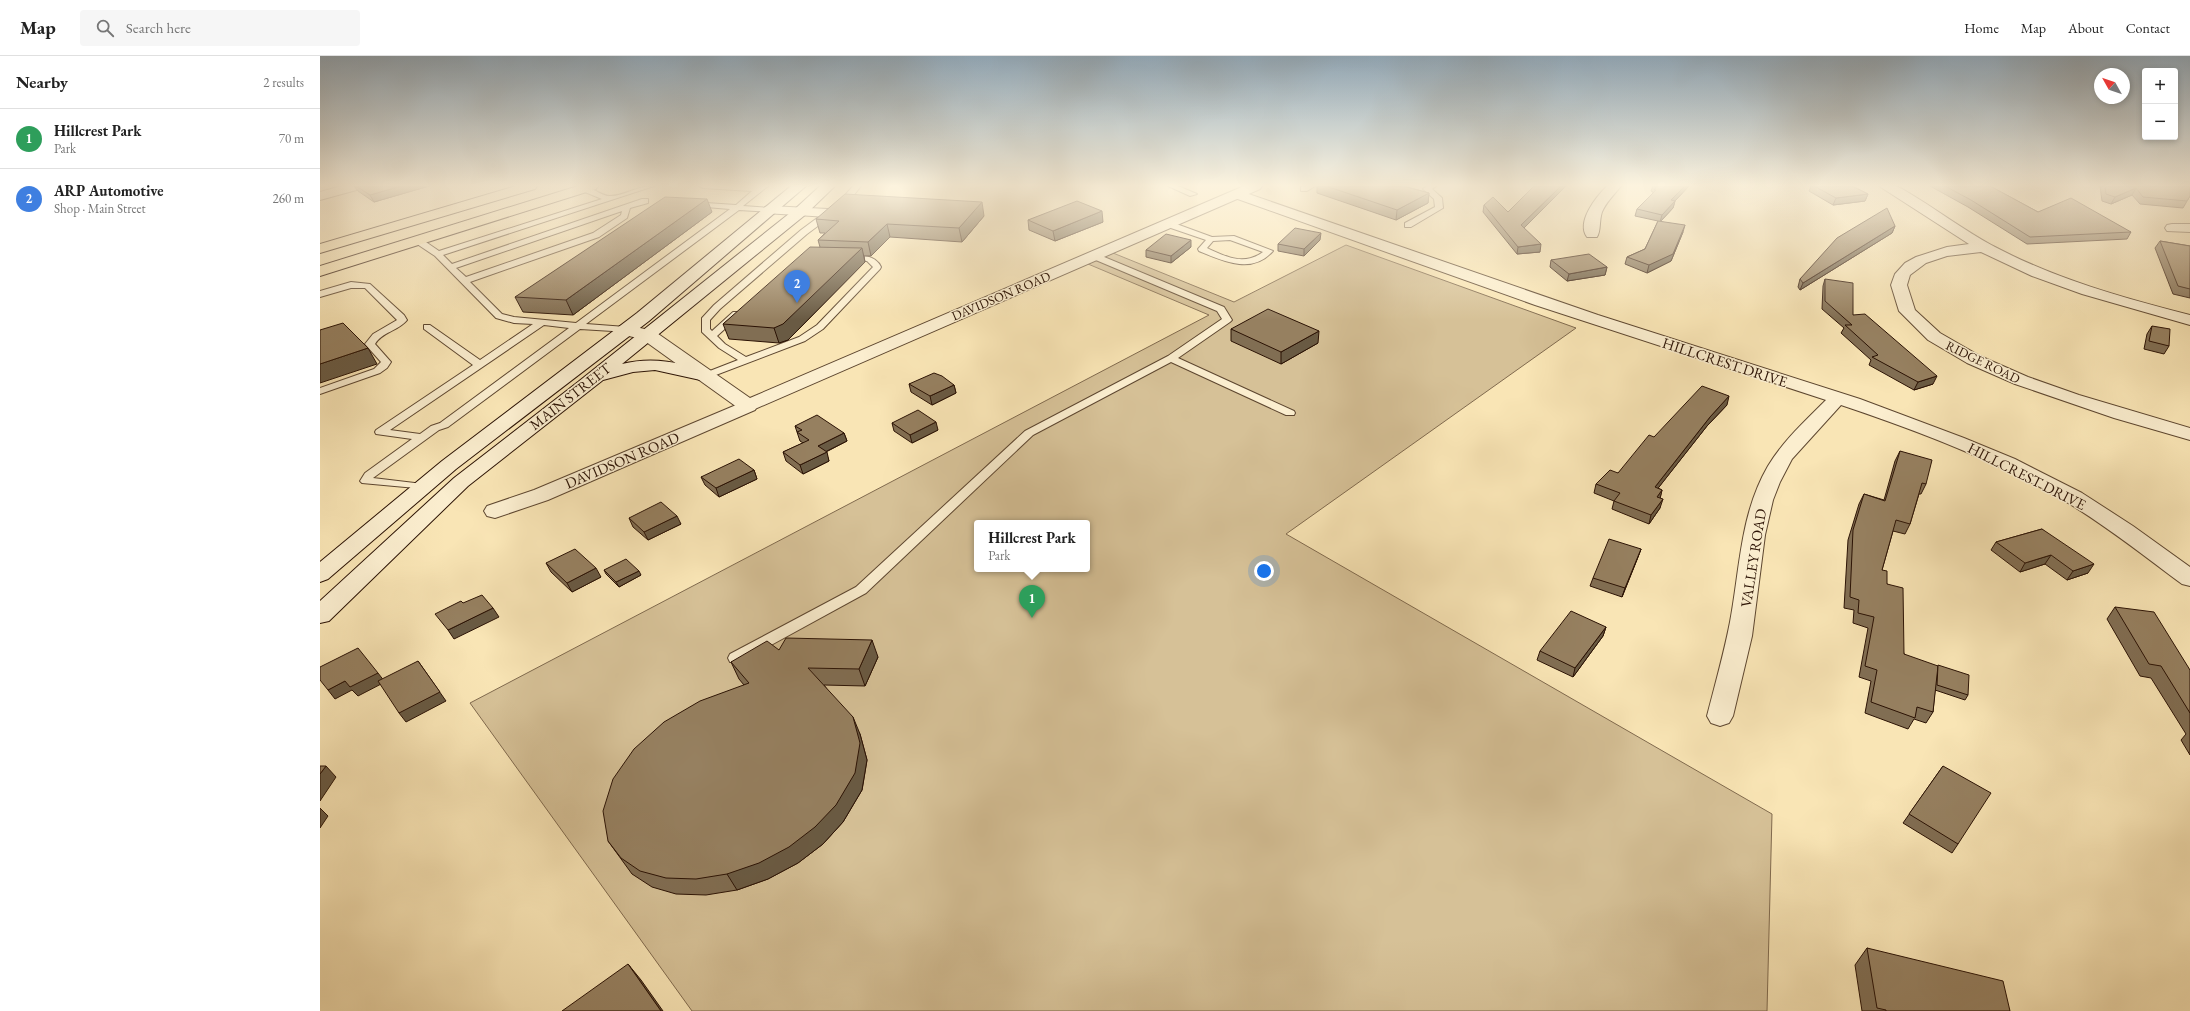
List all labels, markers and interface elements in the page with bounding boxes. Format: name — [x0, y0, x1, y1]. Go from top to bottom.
search box — [80, 10, 360, 46]
text: Map — [20, 15, 56, 40]
icon: search — [94, 17, 116, 39]
text: Search here — [126, 18, 191, 37]
text: Home — [1964, 19, 1999, 37]
text: Map — [2021, 19, 2046, 37]
text: About — [2068, 19, 2104, 37]
text: Contact — [2126, 19, 2170, 37]
north arrow — [2094, 68, 2130, 104]
map controls — [2142, 68, 2178, 140]
button: + — [2142, 68, 2178, 104]
text: Nearby — [16, 71, 68, 93]
text: 2 results — [263, 74, 304, 91]
button: − — [2142, 104, 2178, 140]
text: Hillcrest Park — [54, 121, 141, 140]
text: 1 — [26, 130, 32, 147]
text: 70 m — [279, 130, 304, 147]
text: Park — [54, 140, 76, 157]
text: ARP Automotive — [54, 181, 164, 200]
text: 2 — [26, 190, 32, 207]
text: 260 m — [273, 190, 304, 207]
text: Shop · Main Street — [54, 200, 146, 217]
street label: DAVIDSON ROAD — [949, 267, 1053, 325]
pin: 2 — [784, 270, 810, 303]
street label: HILLCREST DRIVE — [1660, 333, 1790, 391]
street label: RIDGE ROAD — [1943, 337, 2023, 387]
street label: MAIN STREET — [525, 358, 615, 434]
street label: DAVIDSON ROAD — [562, 427, 682, 493]
street label: HILLCREST DRIVE — [1965, 438, 2090, 514]
street label: VALLEY ROAD — [1736, 507, 1770, 609]
popup — [974, 520, 1090, 572]
text: Hillcrest Park — [988, 528, 1076, 547]
text: Park — [988, 547, 1010, 564]
your location — [1254, 561, 1274, 581]
pin: 1 — [1019, 585, 1045, 618]

